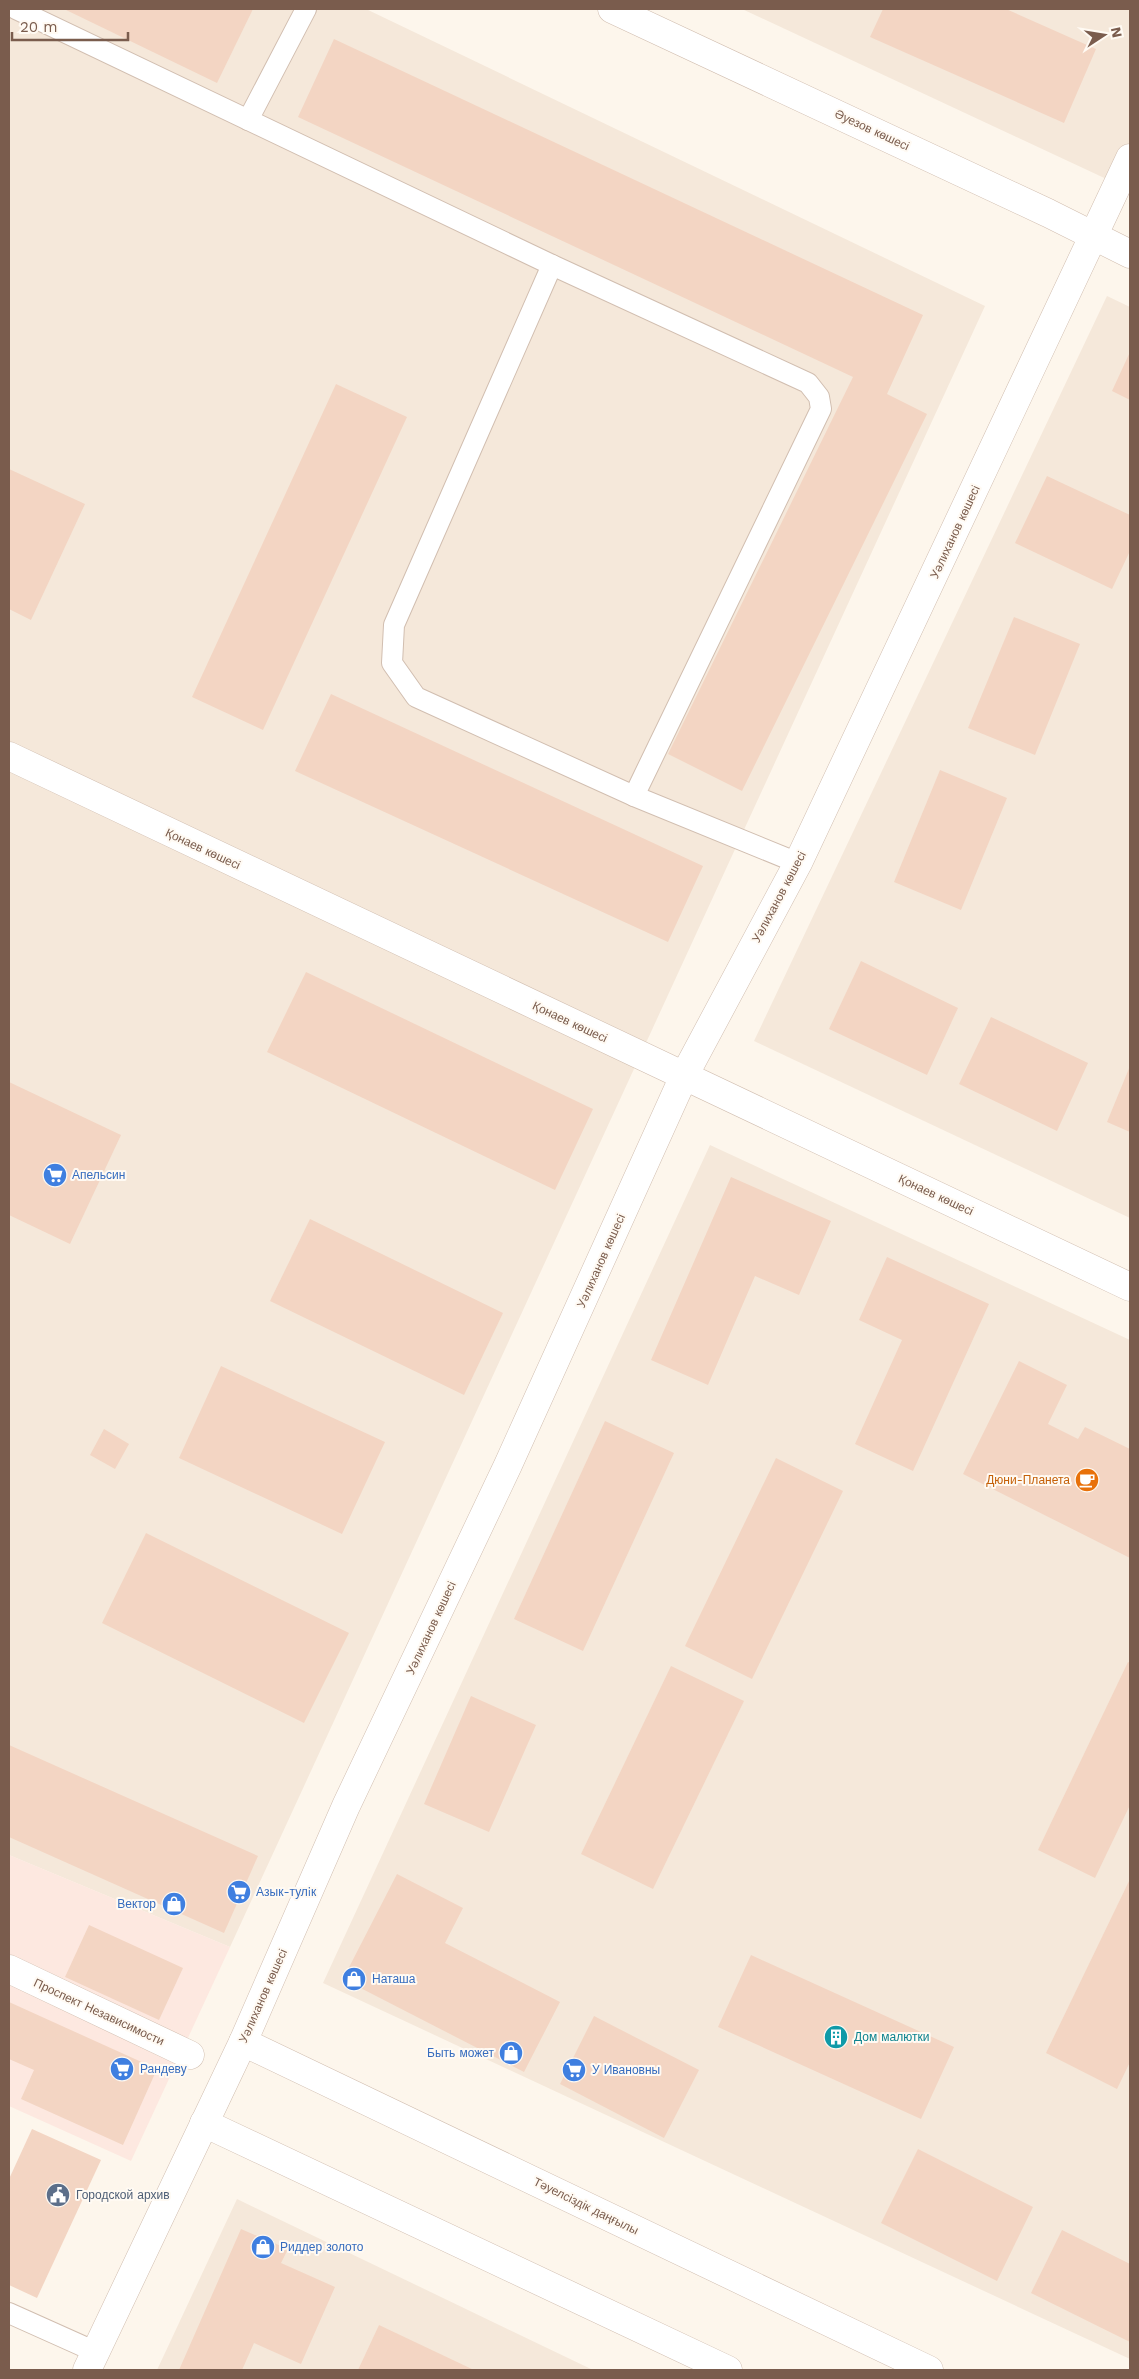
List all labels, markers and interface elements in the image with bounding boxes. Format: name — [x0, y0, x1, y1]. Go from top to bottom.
scale bar — [12, 10, 129, 42]
north arrow — [1079, 10, 1129, 60]
text: 20 m — [20, 18, 58, 36]
text: N — [1108, 26, 1126, 39]
street label: Әуезов көшесі — [832, 107, 912, 153]
street label: Уәлиханов көшесі — [927, 483, 983, 581]
street label: Қонаев көшесі — [163, 826, 243, 872]
street label: Уәлиханов көшесі — [749, 849, 809, 945]
street label: Қонаев көшесі — [530, 999, 610, 1045]
supermarket icon: Апельсин — [42, 1162, 68, 1188]
place label: Апельсин — [72, 1168, 125, 1182]
street label: Қонаев көшесі — [896, 1172, 976, 1218]
street label: Уәлиханов көшесі — [574, 1212, 628, 1310]
cafe icon: Дюни-Планета — [1074, 1467, 1100, 1493]
place label: Дюни-Планета — [986, 1473, 1070, 1487]
street label: Уәлиханов көшесі — [403, 1579, 459, 1677]
supermarket icon: Азык-тулiк — [226, 1879, 252, 1905]
place label: Азык-тулiк — [256, 1885, 317, 1899]
shop icon: Вектор — [161, 1891, 187, 1917]
place label: Вектор — [117, 1897, 156, 1911]
street label: Уәлиханов көшесі — [236, 1947, 290, 2045]
shop icon: Наташа — [341, 1966, 367, 1992]
place label: Наташа — [372, 1972, 416, 1986]
street label: Проспект Независимости — [32, 1976, 166, 2048]
building icon: Дом малютки — [823, 2024, 849, 2050]
place label: Дом малютки — [854, 2030, 929, 2044]
shop icon: Быть может — [498, 2040, 524, 2066]
place label: Быть может — [427, 2046, 494, 2060]
supermarket icon: Рандеву — [109, 2056, 135, 2082]
supermarket icon: У Ивановны — [561, 2057, 587, 2083]
place label: Рандеву — [140, 2062, 187, 2076]
place label: У Ивановны — [592, 2063, 660, 2077]
street label: Тәуелсіздік даңғылы — [531, 2175, 641, 2237]
public building icon: Городской архив — [45, 2182, 71, 2208]
place label: Городской архив — [76, 2188, 170, 2202]
shop icon: Риддер золото — [250, 2234, 276, 2260]
place label: Риддер золото — [280, 2240, 364, 2254]

